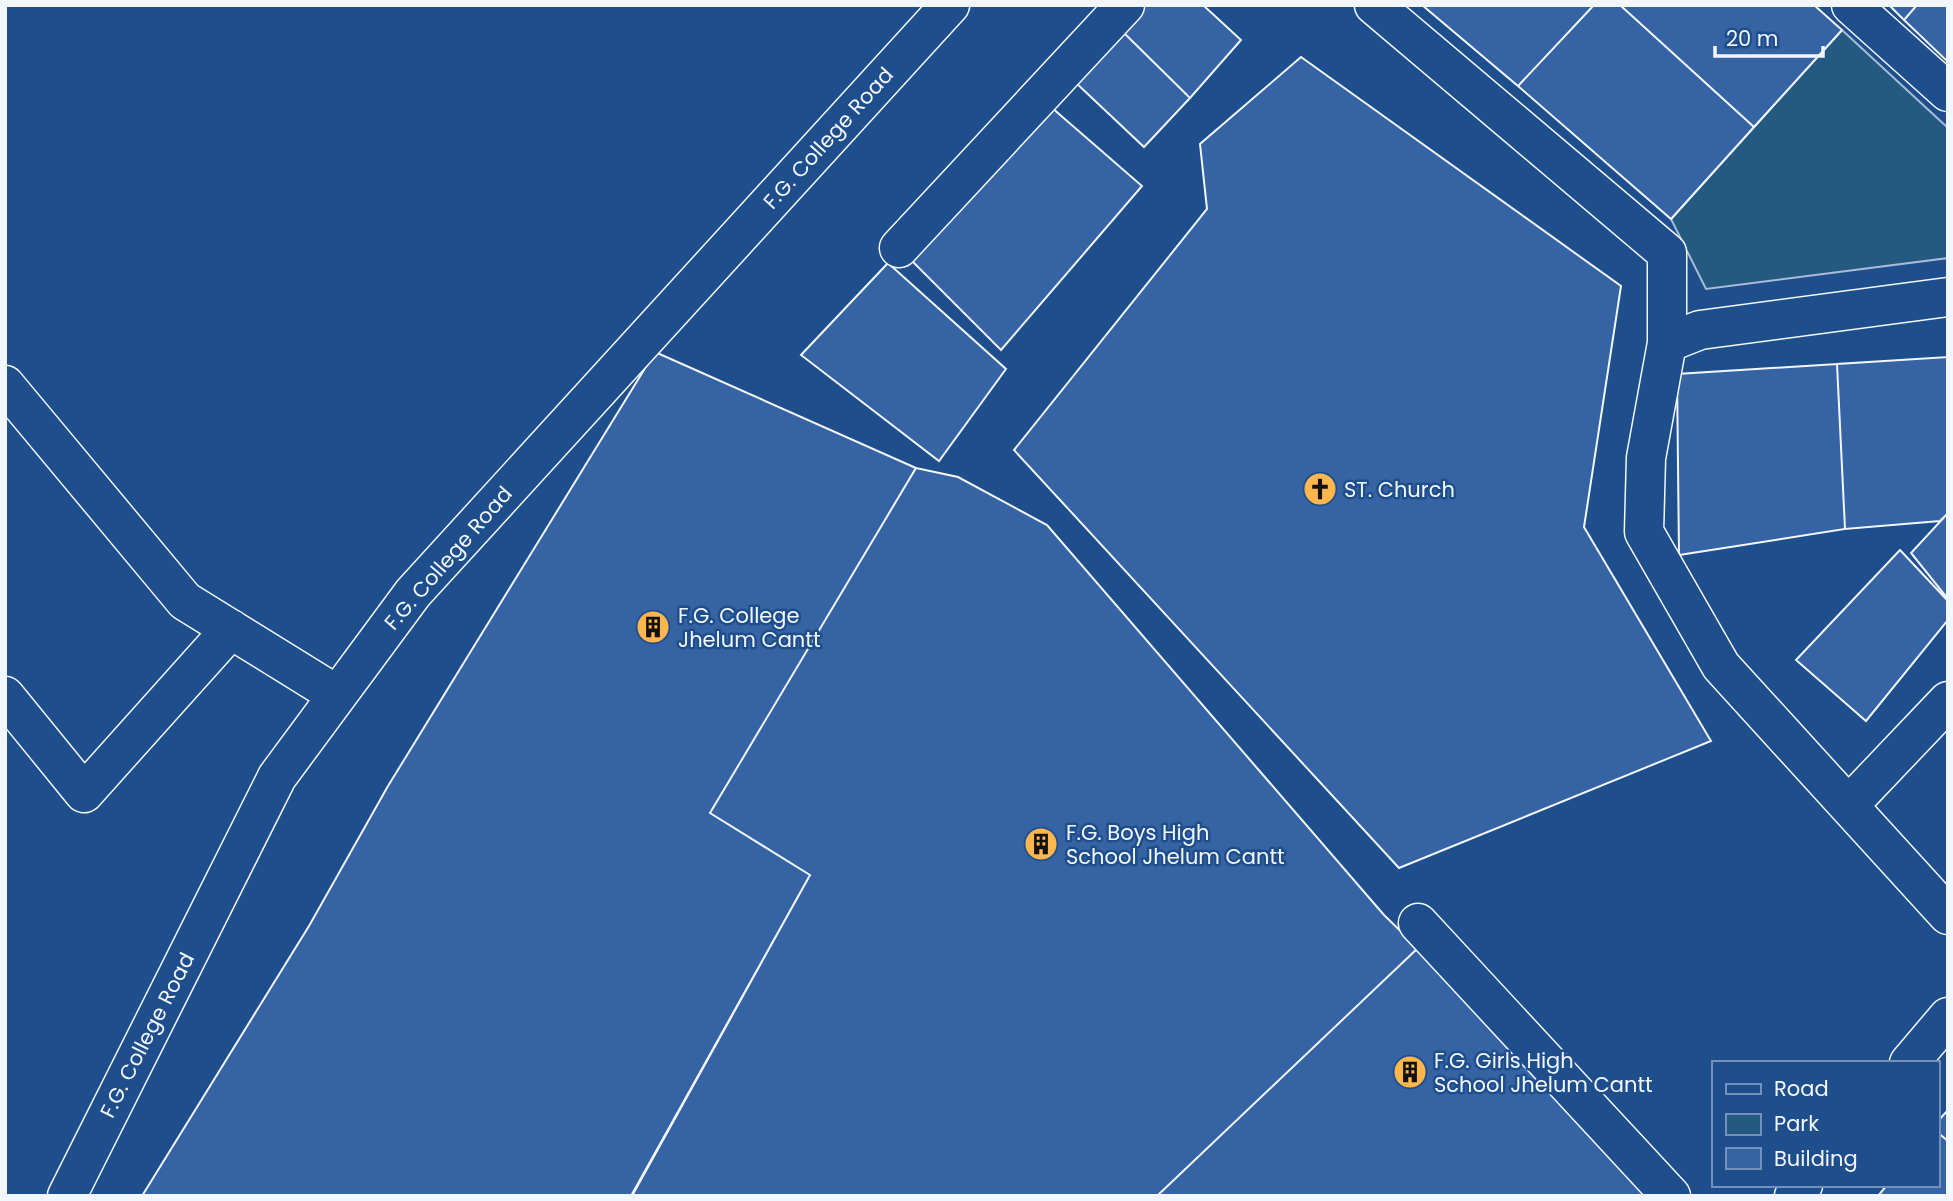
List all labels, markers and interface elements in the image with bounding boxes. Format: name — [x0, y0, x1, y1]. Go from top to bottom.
scale bar — [1715, 14, 1824, 58]
text: 20 m — [1726, 24, 1779, 53]
street label: F.G. College Road — [756, 61, 900, 215]
church icon: ST. Church — [1301, 470, 1339, 508]
place label: ST. Church — [1344, 475, 1455, 504]
street label: F.G. College Road — [377, 480, 519, 636]
place label: F.G. College Jhelum Cantt — [678, 601, 821, 654]
building icon: F.G. College Jhelum Cantt — [634, 608, 672, 646]
place label: F.G. Boys High School Jhelum Cantt — [1066, 818, 1285, 871]
building icon: F.G. Boys High School Jhelum Cantt — [1022, 825, 1060, 863]
street label: F.G. College Road — [93, 947, 201, 1123]
place label: F.G. Girls High School Jhelum Cantt — [1434, 1046, 1653, 1099]
building icon: F.G. Girls High School Jhelum Cantt — [1391, 1053, 1429, 1091]
legend — [1712, 1061, 1939, 1187]
text: Road — [1774, 1074, 1829, 1103]
text: Park — [1774, 1109, 1819, 1138]
text: Building — [1774, 1144, 1858, 1173]

